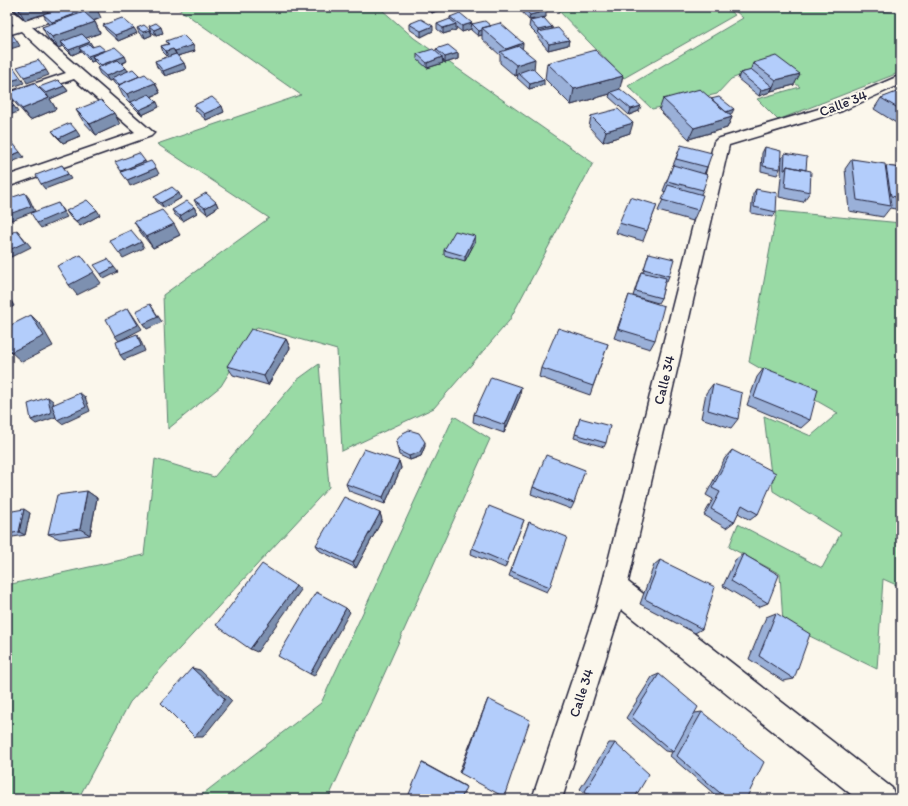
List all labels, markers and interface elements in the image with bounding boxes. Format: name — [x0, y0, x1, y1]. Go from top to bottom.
street label: Calle 34 — [817, 86, 870, 120]
street label: Calle 34 — [650, 353, 679, 406]
street label: Calle 34 — [566, 666, 597, 720]

